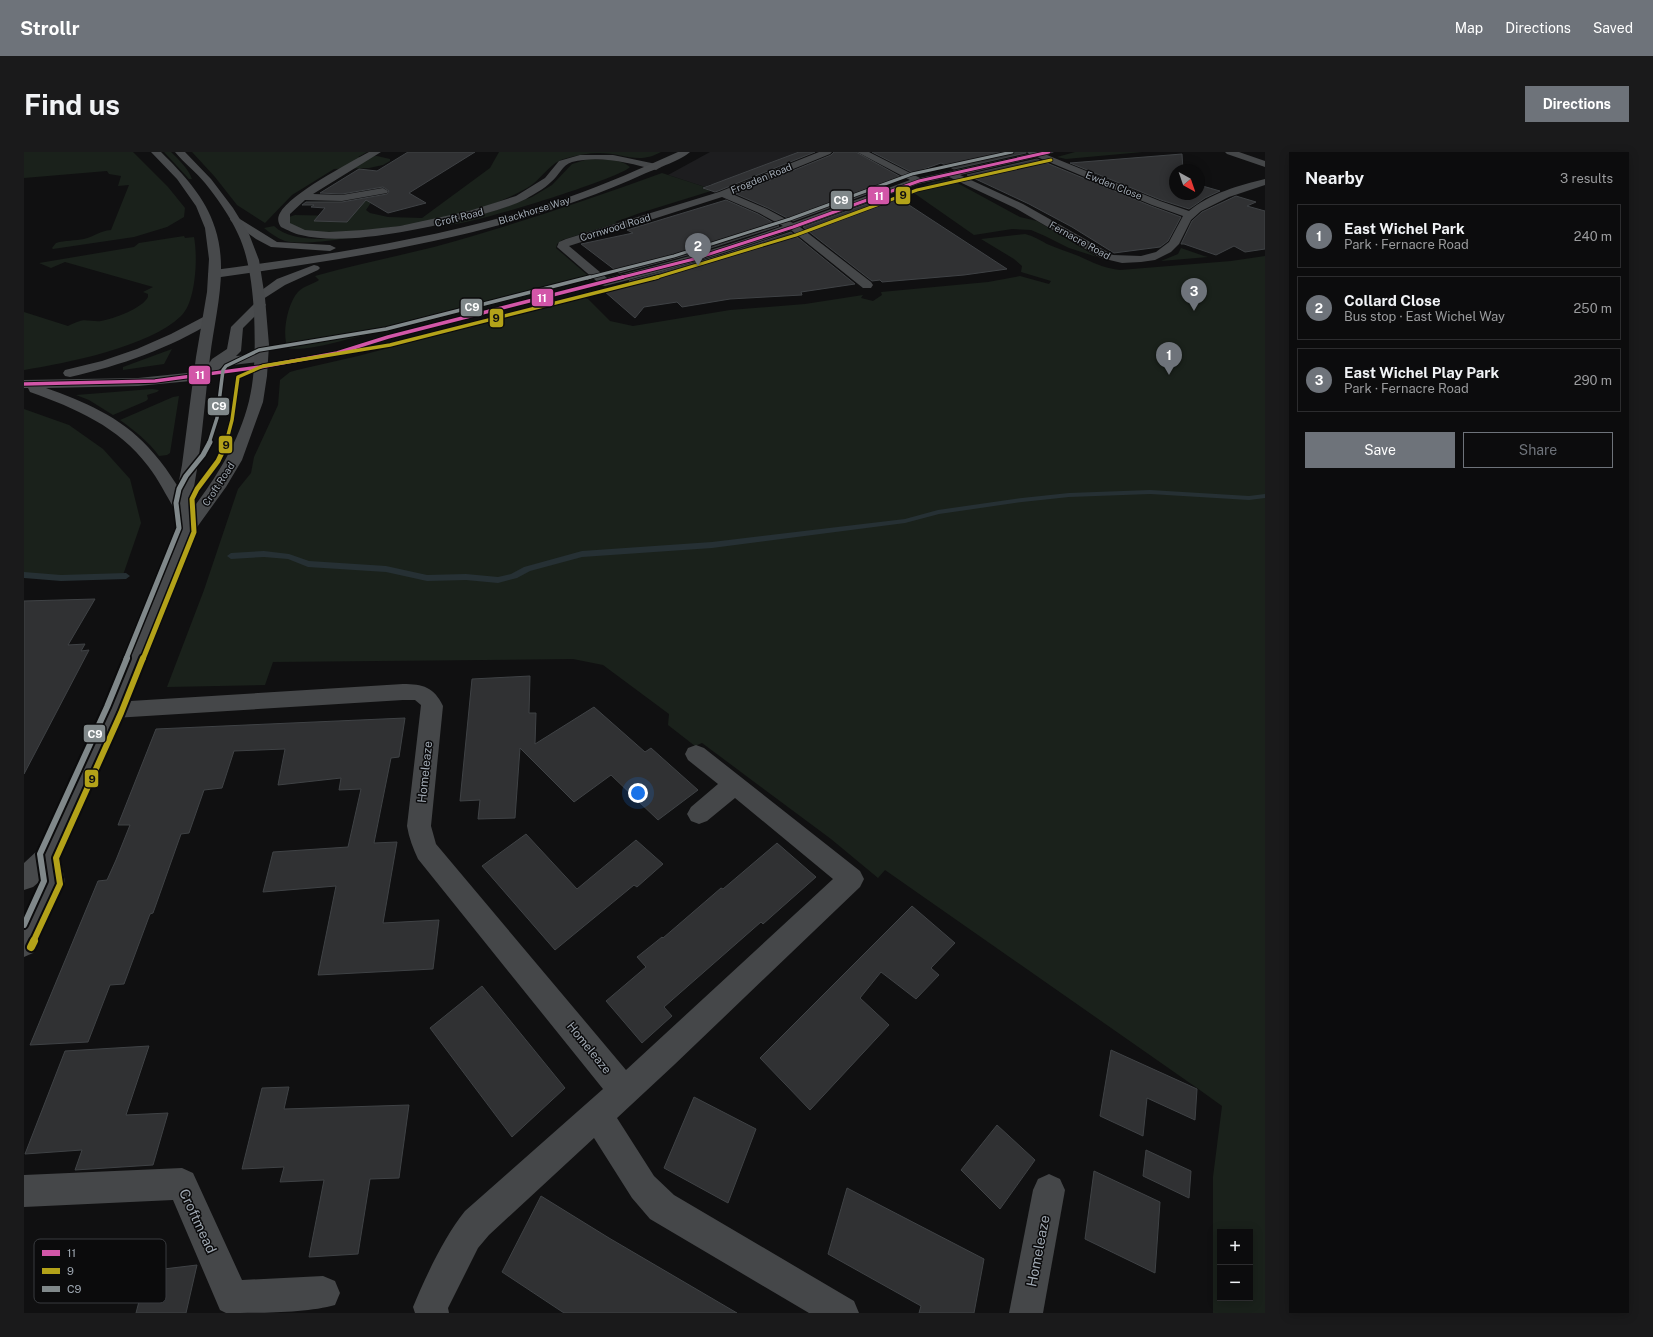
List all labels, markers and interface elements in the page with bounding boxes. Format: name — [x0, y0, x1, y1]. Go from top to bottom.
text: Strollr — [20, 17, 79, 39]
text: Map — [1455, 20, 1483, 36]
text: Directions — [1505, 20, 1571, 36]
text: Saved — [1593, 20, 1633, 36]
button: Directions — [1525, 86, 1629, 122]
text: Find us — [24, 88, 120, 121]
street label: Frogden Road — [729, 160, 793, 196]
north arrow — [1169, 164, 1205, 200]
street label: Ewden Close — [1084, 168, 1144, 202]
text: Nearby — [1305, 168, 1364, 188]
text: 3 results — [1560, 171, 1613, 186]
line badge: 11 — [867, 186, 890, 205]
line badge: 9 — [895, 186, 911, 205]
text: 9 — [899, 189, 907, 201]
line badge: C9 — [830, 190, 853, 210]
text: 11 — [874, 190, 884, 202]
street label: Blackhorse Way — [497, 193, 572, 227]
text: C9 — [833, 194, 849, 206]
street label: Croft Road — [433, 205, 485, 229]
street label: Cornwood Road — [578, 211, 652, 243]
street label: Fernacre Road — [1048, 218, 1112, 262]
text: East Wichel Park — [1344, 220, 1465, 237]
text: 1 — [1316, 229, 1322, 244]
text: 240 m — [1574, 229, 1612, 244]
pin: 2 — [685, 233, 711, 266]
text: Park · Fernacre Road — [1344, 237, 1469, 252]
pin: 3 — [1181, 278, 1207, 311]
line badge: 11 — [531, 288, 554, 307]
text: 11 — [537, 292, 547, 304]
text: Collard Close — [1344, 292, 1441, 309]
line badge: C9 — [460, 298, 483, 317]
text: C9 — [464, 301, 480, 313]
text: 2 — [1315, 301, 1323, 316]
text: 250 m — [1574, 301, 1612, 316]
line badge: 9 — [489, 308, 504, 328]
text: Bus stop · East Wichel Way — [1344, 309, 1505, 324]
text: 9 — [492, 312, 500, 324]
pin: 1 — [1156, 342, 1182, 375]
text: East Wichel Play Park — [1344, 364, 1499, 381]
line badge: 11 — [188, 365, 211, 385]
text: 11 — [195, 369, 205, 381]
text: 3 — [1315, 373, 1323, 388]
text: 290 m — [1574, 373, 1612, 388]
text: Park · Fernacre Road — [1344, 381, 1469, 396]
line badge: C9 — [207, 397, 230, 416]
text: C9 — [211, 400, 227, 412]
button: Save — [1305, 432, 1455, 468]
button: Share — [1463, 432, 1613, 468]
line badge: 9 — [218, 435, 233, 454]
text: 9 — [222, 439, 230, 451]
street label: Croft Road — [199, 460, 237, 508]
line badge: C9 — [83, 724, 106, 743]
text: C9 — [87, 728, 103, 740]
street label: Homeleaze — [415, 740, 435, 804]
line badge: 9 — [84, 769, 99, 788]
text: 9 — [88, 773, 96, 785]
your location — [628, 783, 648, 803]
street label: Homeleaze — [564, 1019, 614, 1077]
street label: Croftmead — [176, 1186, 220, 1256]
street label: Homeleaze — [1023, 1214, 1053, 1288]
map controls — [1217, 1229, 1253, 1301]
button: + — [1217, 1229, 1253, 1265]
legend — [34, 1239, 166, 1303]
text: 11 — [67, 1247, 76, 1259]
text: 9 — [67, 1265, 74, 1277]
button: − — [1217, 1265, 1253, 1301]
text: C9 — [67, 1283, 82, 1295]

